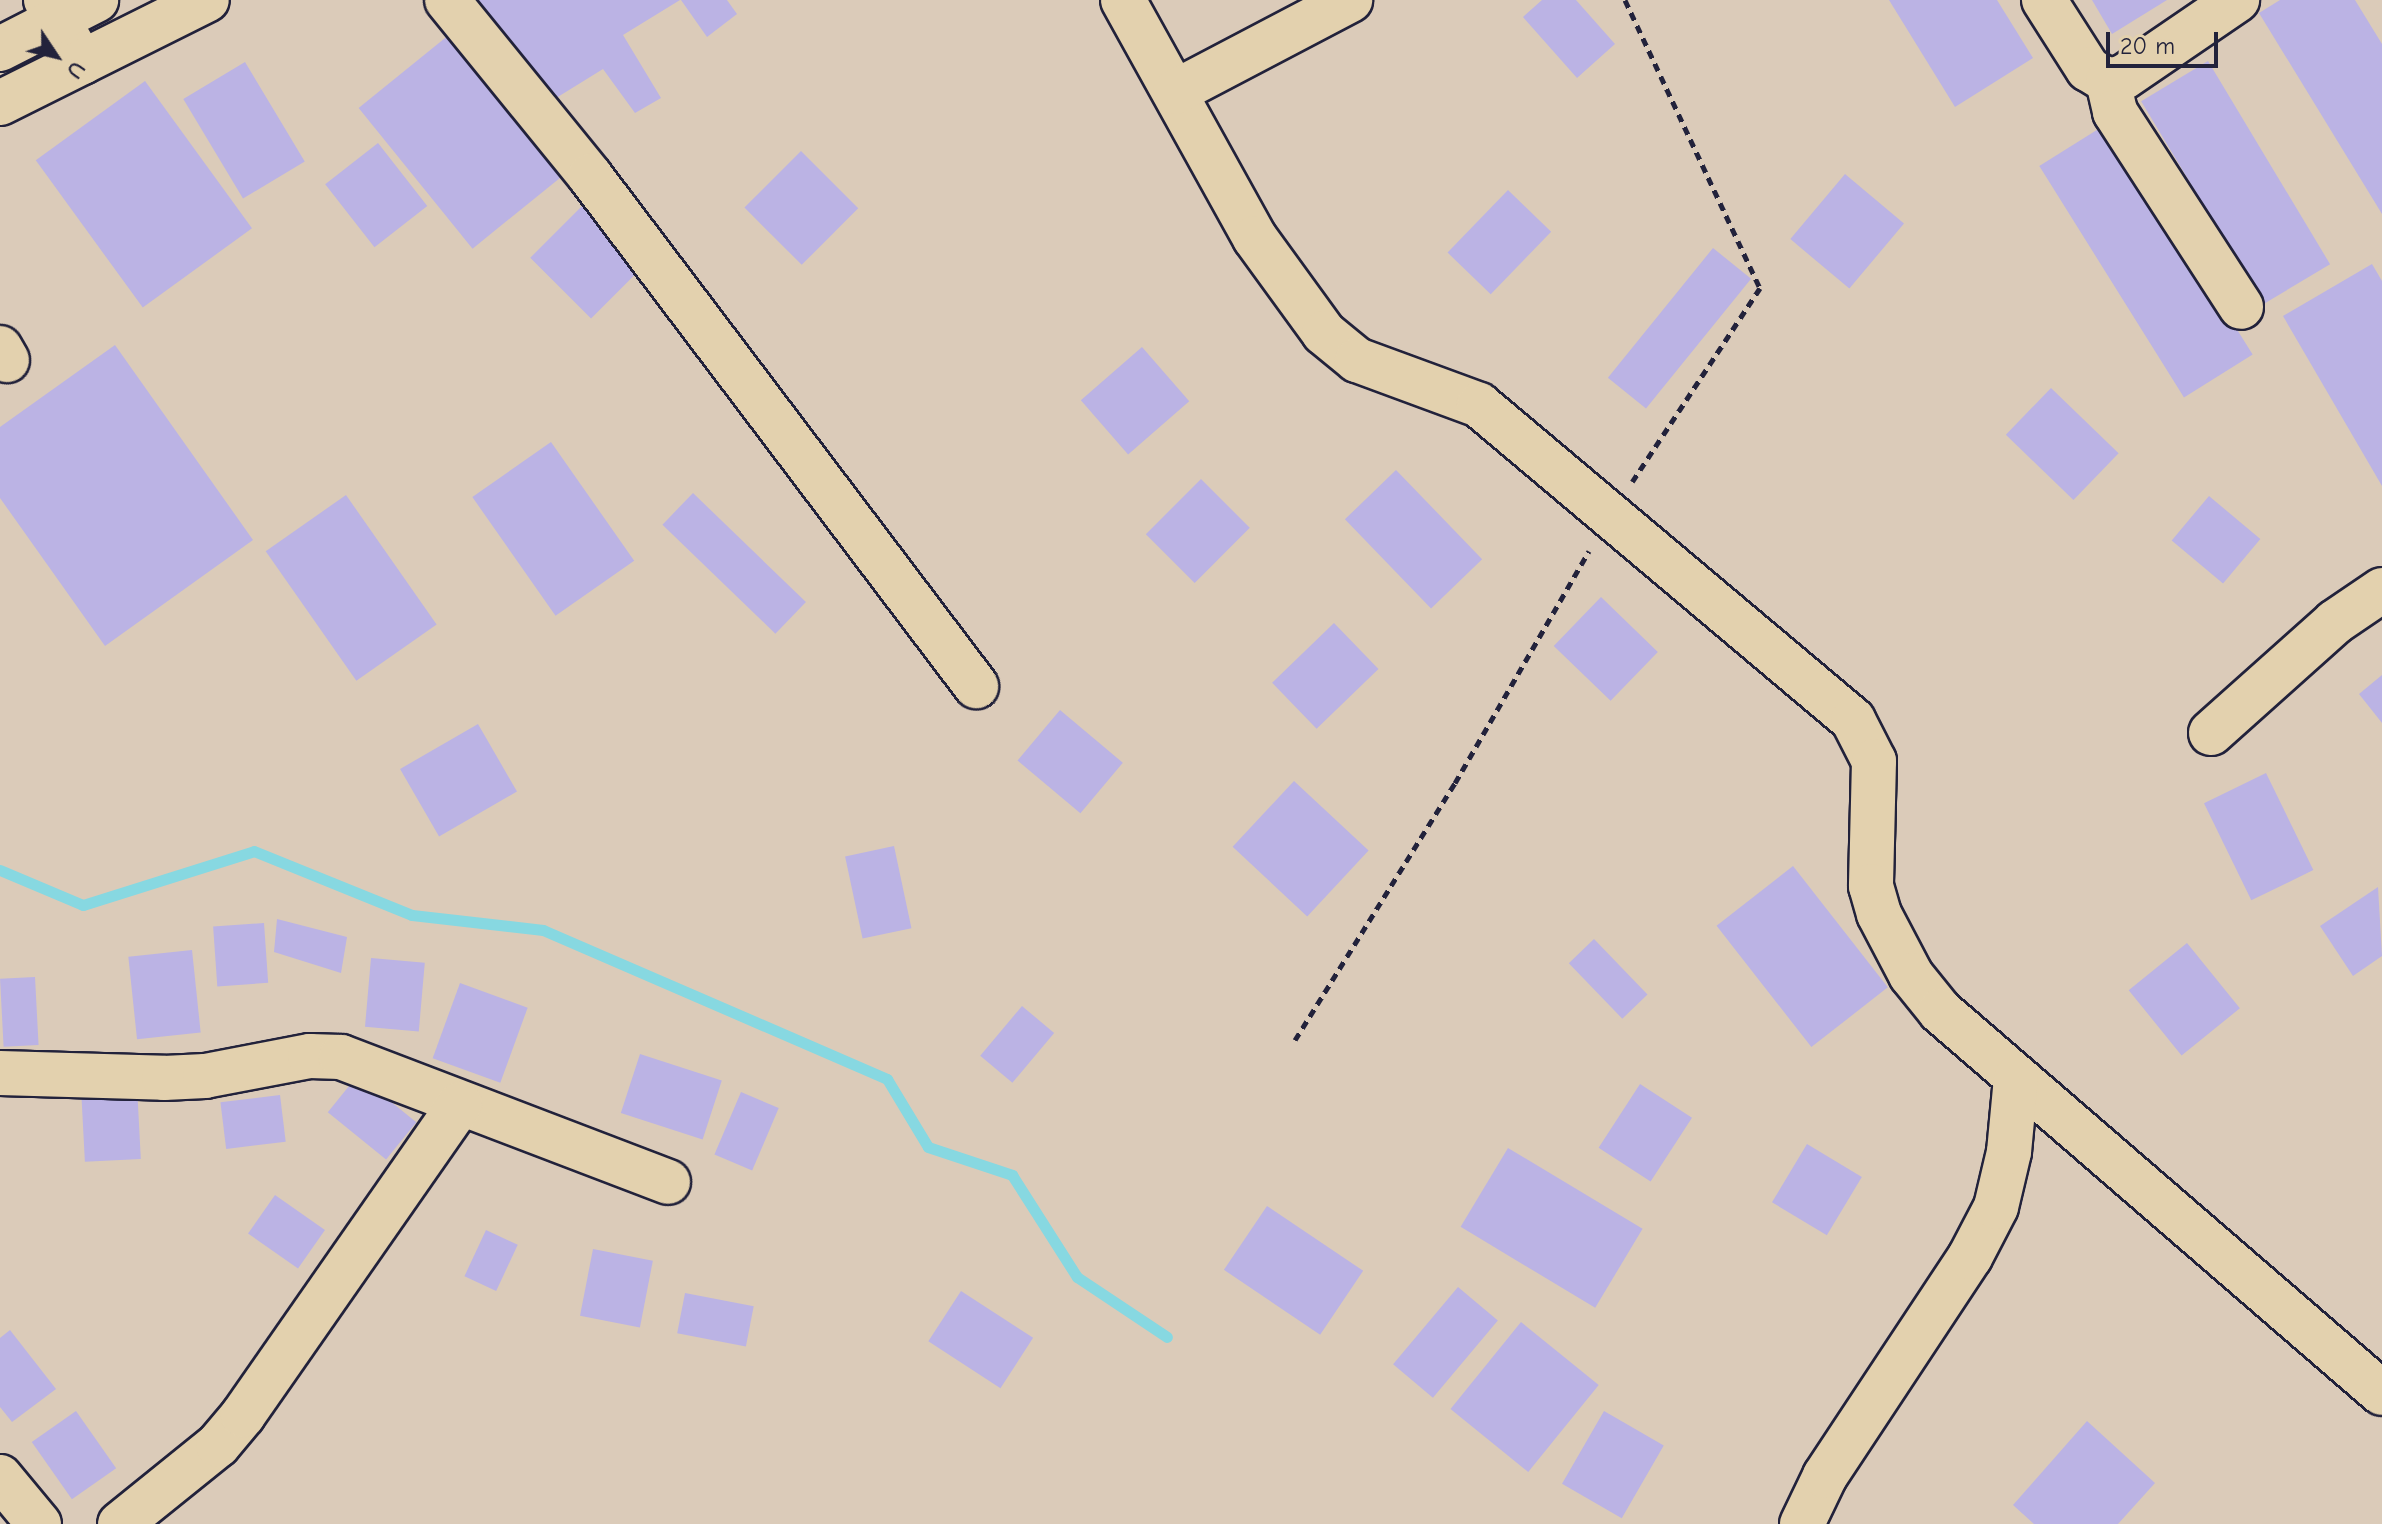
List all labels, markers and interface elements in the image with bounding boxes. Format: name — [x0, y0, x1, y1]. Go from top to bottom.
north arrow — [16, 16, 96, 96]
scale bar — [2110, 16, 2222, 66]
text: 20 m — [2120, 32, 2175, 60]
text: U — [61, 56, 91, 83]

